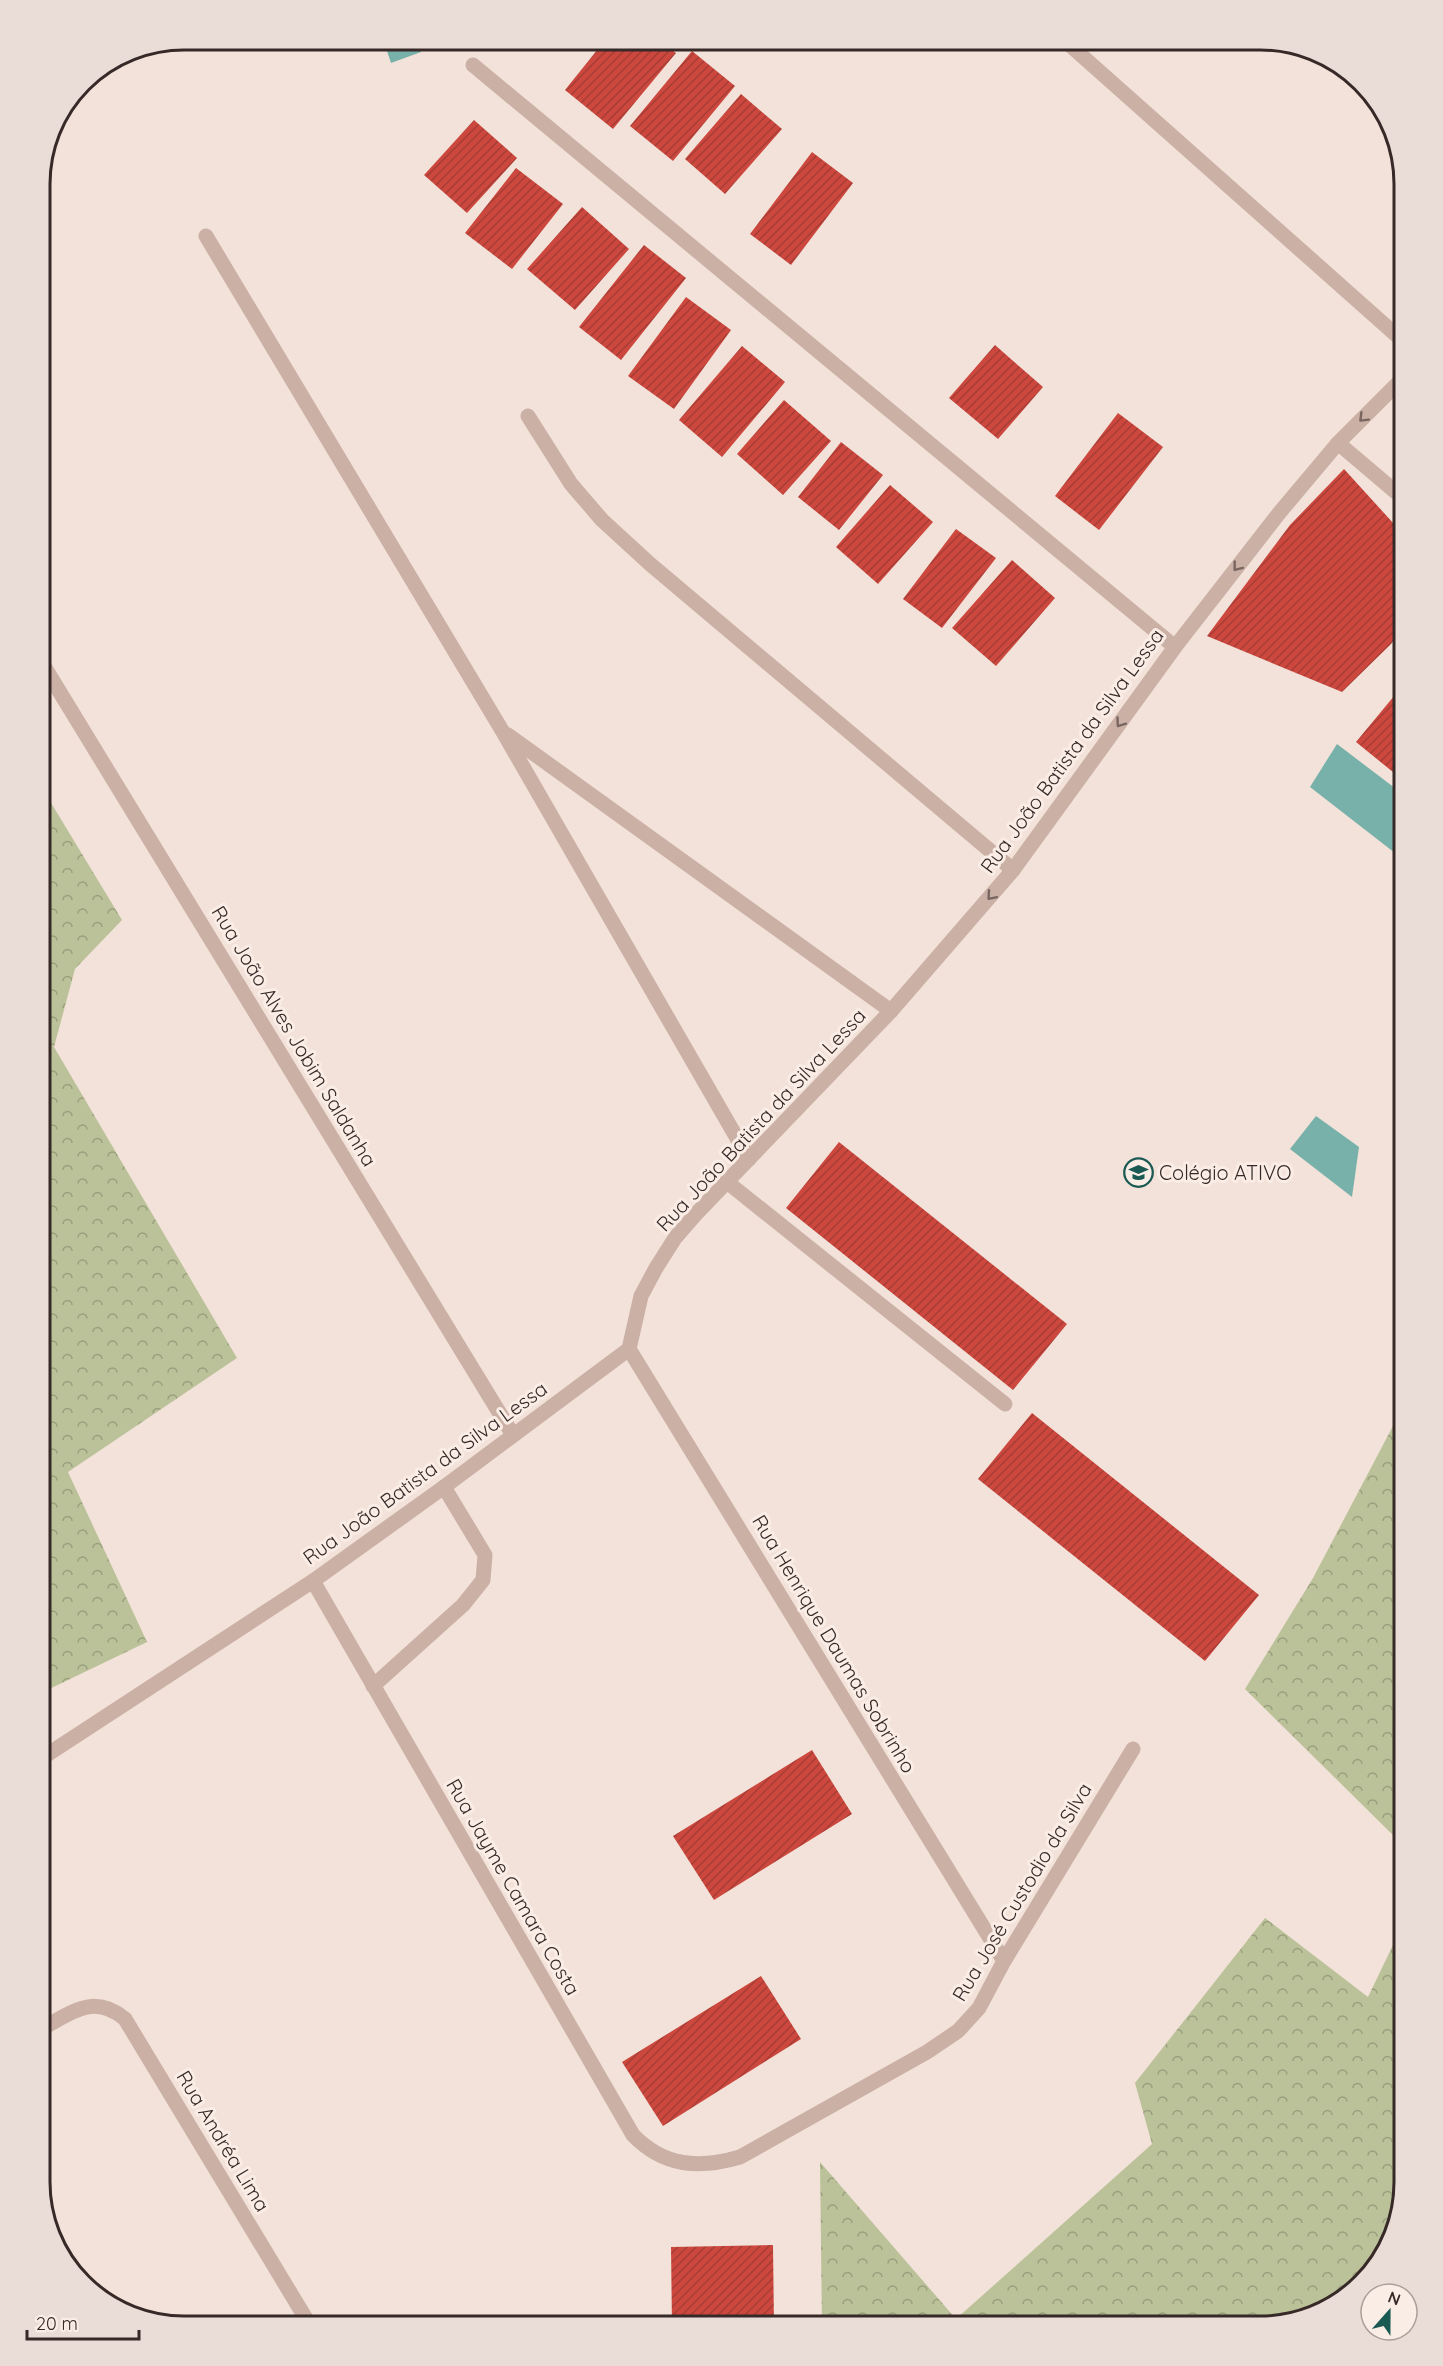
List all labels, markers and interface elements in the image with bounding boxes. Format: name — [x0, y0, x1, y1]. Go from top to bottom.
one-way arrow — [1359, 411, 1370, 422]
one-way arrow — [1234, 560, 1245, 571]
street label: Rua João Batista da Silva Lessa — [975, 624, 1169, 878]
one-way arrow — [1116, 716, 1127, 727]
one-way arrow — [987, 889, 998, 900]
street label: Rua João Alves Jobim Saldanha — [207, 901, 382, 1171]
street label: Rua João Batista da Silva Lessa — [651, 1003, 871, 1236]
school or university icon: Colégio ATIVO — [1122, 1157, 1154, 1189]
place label: Colégio ATIVO — [1159, 1160, 1291, 1185]
street label: Rua João Batista da Silva Lessa — [298, 1376, 552, 1570]
street label: Rua Henrique Daumas Sobrinho — [747, 1510, 922, 1777]
street label: Rua Jayme Camara Costa — [441, 1774, 586, 2000]
street label: Rua José Custodio da Silva — [946, 1778, 1097, 2005]
street label: Rua Andréa Lima — [171, 2066, 275, 2216]
north arrow — [1359, 2282, 1419, 2342]
text: N — [1385, 2287, 1403, 2309]
scale bar — [27, 2303, 140, 2341]
text: 20 m — [36, 2312, 78, 2335]

